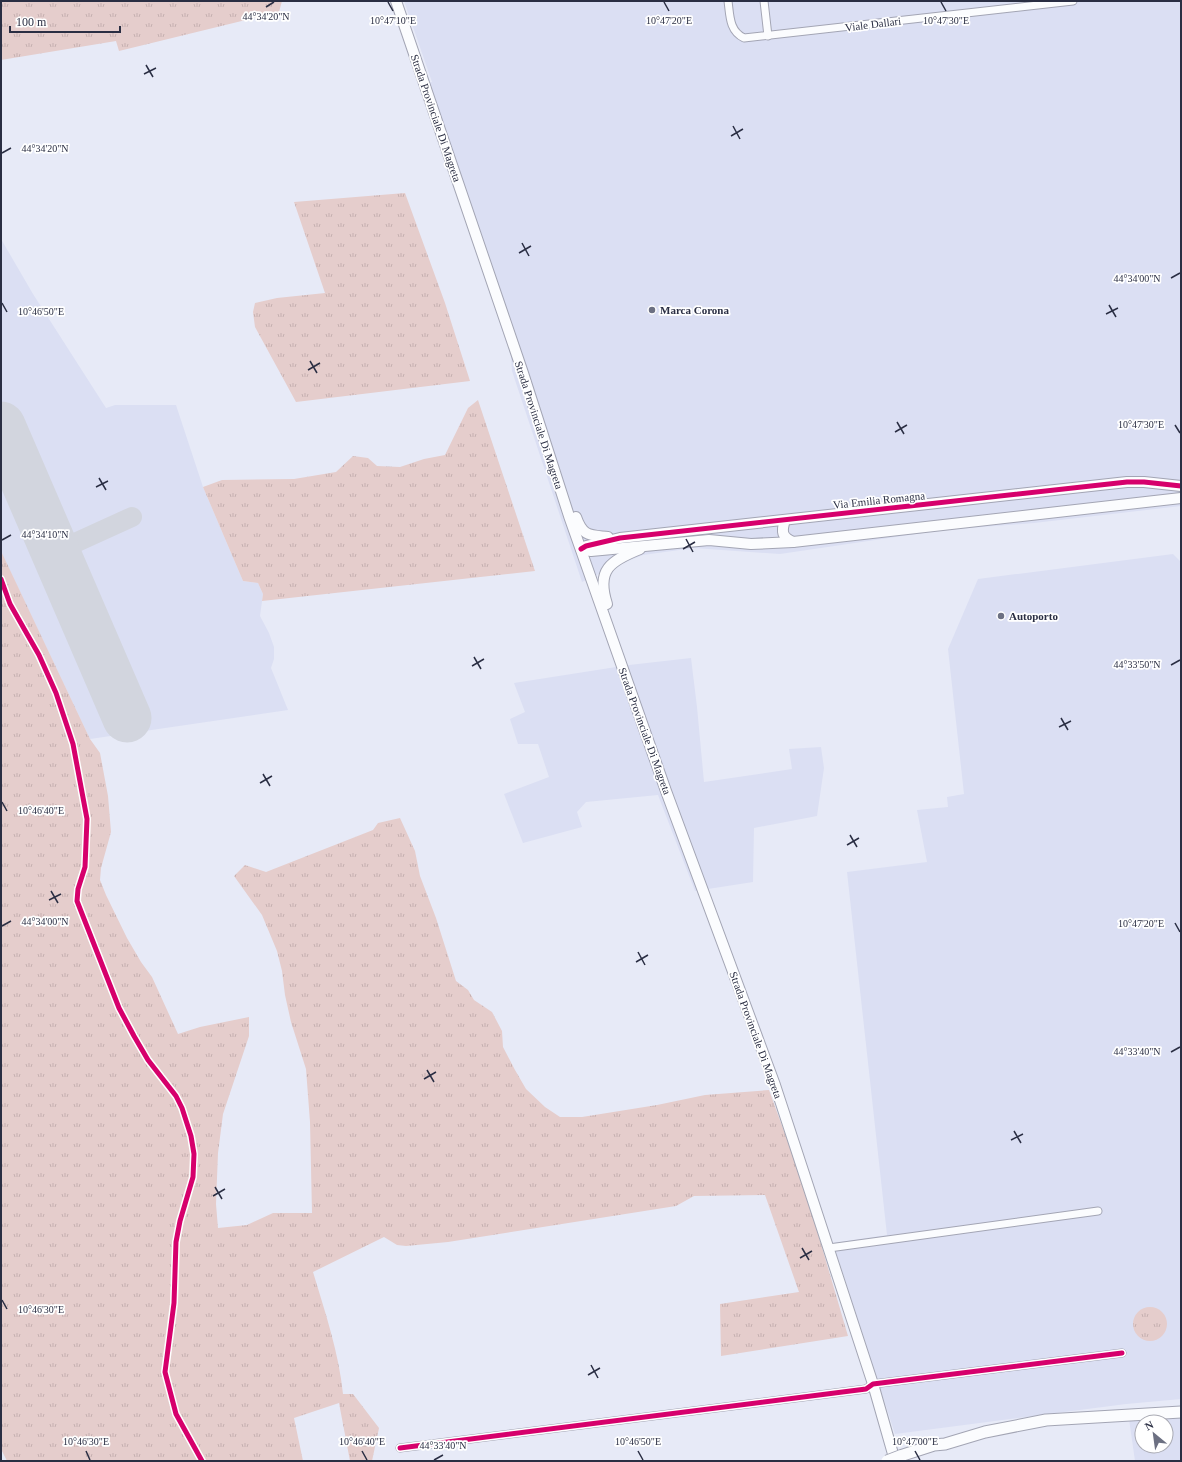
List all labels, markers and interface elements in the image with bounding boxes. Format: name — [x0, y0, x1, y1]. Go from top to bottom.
scale bar — [10, 8, 120, 34]
text: 44°34'20"N — [242, 11, 290, 22]
text: 100 m — [16, 15, 47, 29]
text: 10°47'10"E — [370, 15, 416, 26]
text: 10°47'20"E — [646, 15, 692, 26]
street label: Viale Dallari — [844, 15, 902, 33]
text: 10°47'30"E — [923, 15, 969, 26]
street label: Strada Provinciale Di Magreta — [408, 53, 464, 183]
text: 44°34'20"N — [21, 143, 69, 154]
text: 44°34'00"N — [1113, 273, 1161, 284]
place label: Marca Corona — [660, 304, 729, 316]
marker: Marca Corona — [647, 305, 657, 315]
text: 10°46'50"E — [18, 306, 64, 317]
street label: Strada Provinciale Di Magreta — [513, 359, 565, 491]
text: 10°47'30"E — [1118, 419, 1164, 430]
street label: Via Emilia Romagna — [833, 489, 926, 511]
text: 44°34'10"N — [21, 529, 69, 540]
place label: Autoporto — [1009, 610, 1058, 622]
marker: Autoporto — [996, 611, 1006, 621]
text: 44°33'50"N — [1113, 659, 1161, 670]
street label: Strada Provinciale Di Magreta — [616, 666, 674, 796]
text: 10°46'40"E — [18, 805, 64, 816]
text: 44°34'00"N — [21, 916, 69, 927]
text: 10°47'20"E — [1118, 918, 1164, 929]
street label: Strada Provinciale Di Magreta — [727, 970, 785, 1100]
text: 44°33'40"N — [1113, 1046, 1161, 1057]
text: 10°46'30"E — [18, 1304, 64, 1315]
north arrow — [1134, 1414, 1174, 1454]
text: N — [1143, 1418, 1156, 1432]
text: 10°46'30"E — [63, 1436, 109, 1447]
text: 10°46'40"E — [339, 1436, 385, 1447]
text: 10°46'50"E — [615, 1436, 661, 1447]
text: 10°47'00"E — [892, 1436, 938, 1447]
text: 44°33'40"N — [419, 1440, 467, 1451]

